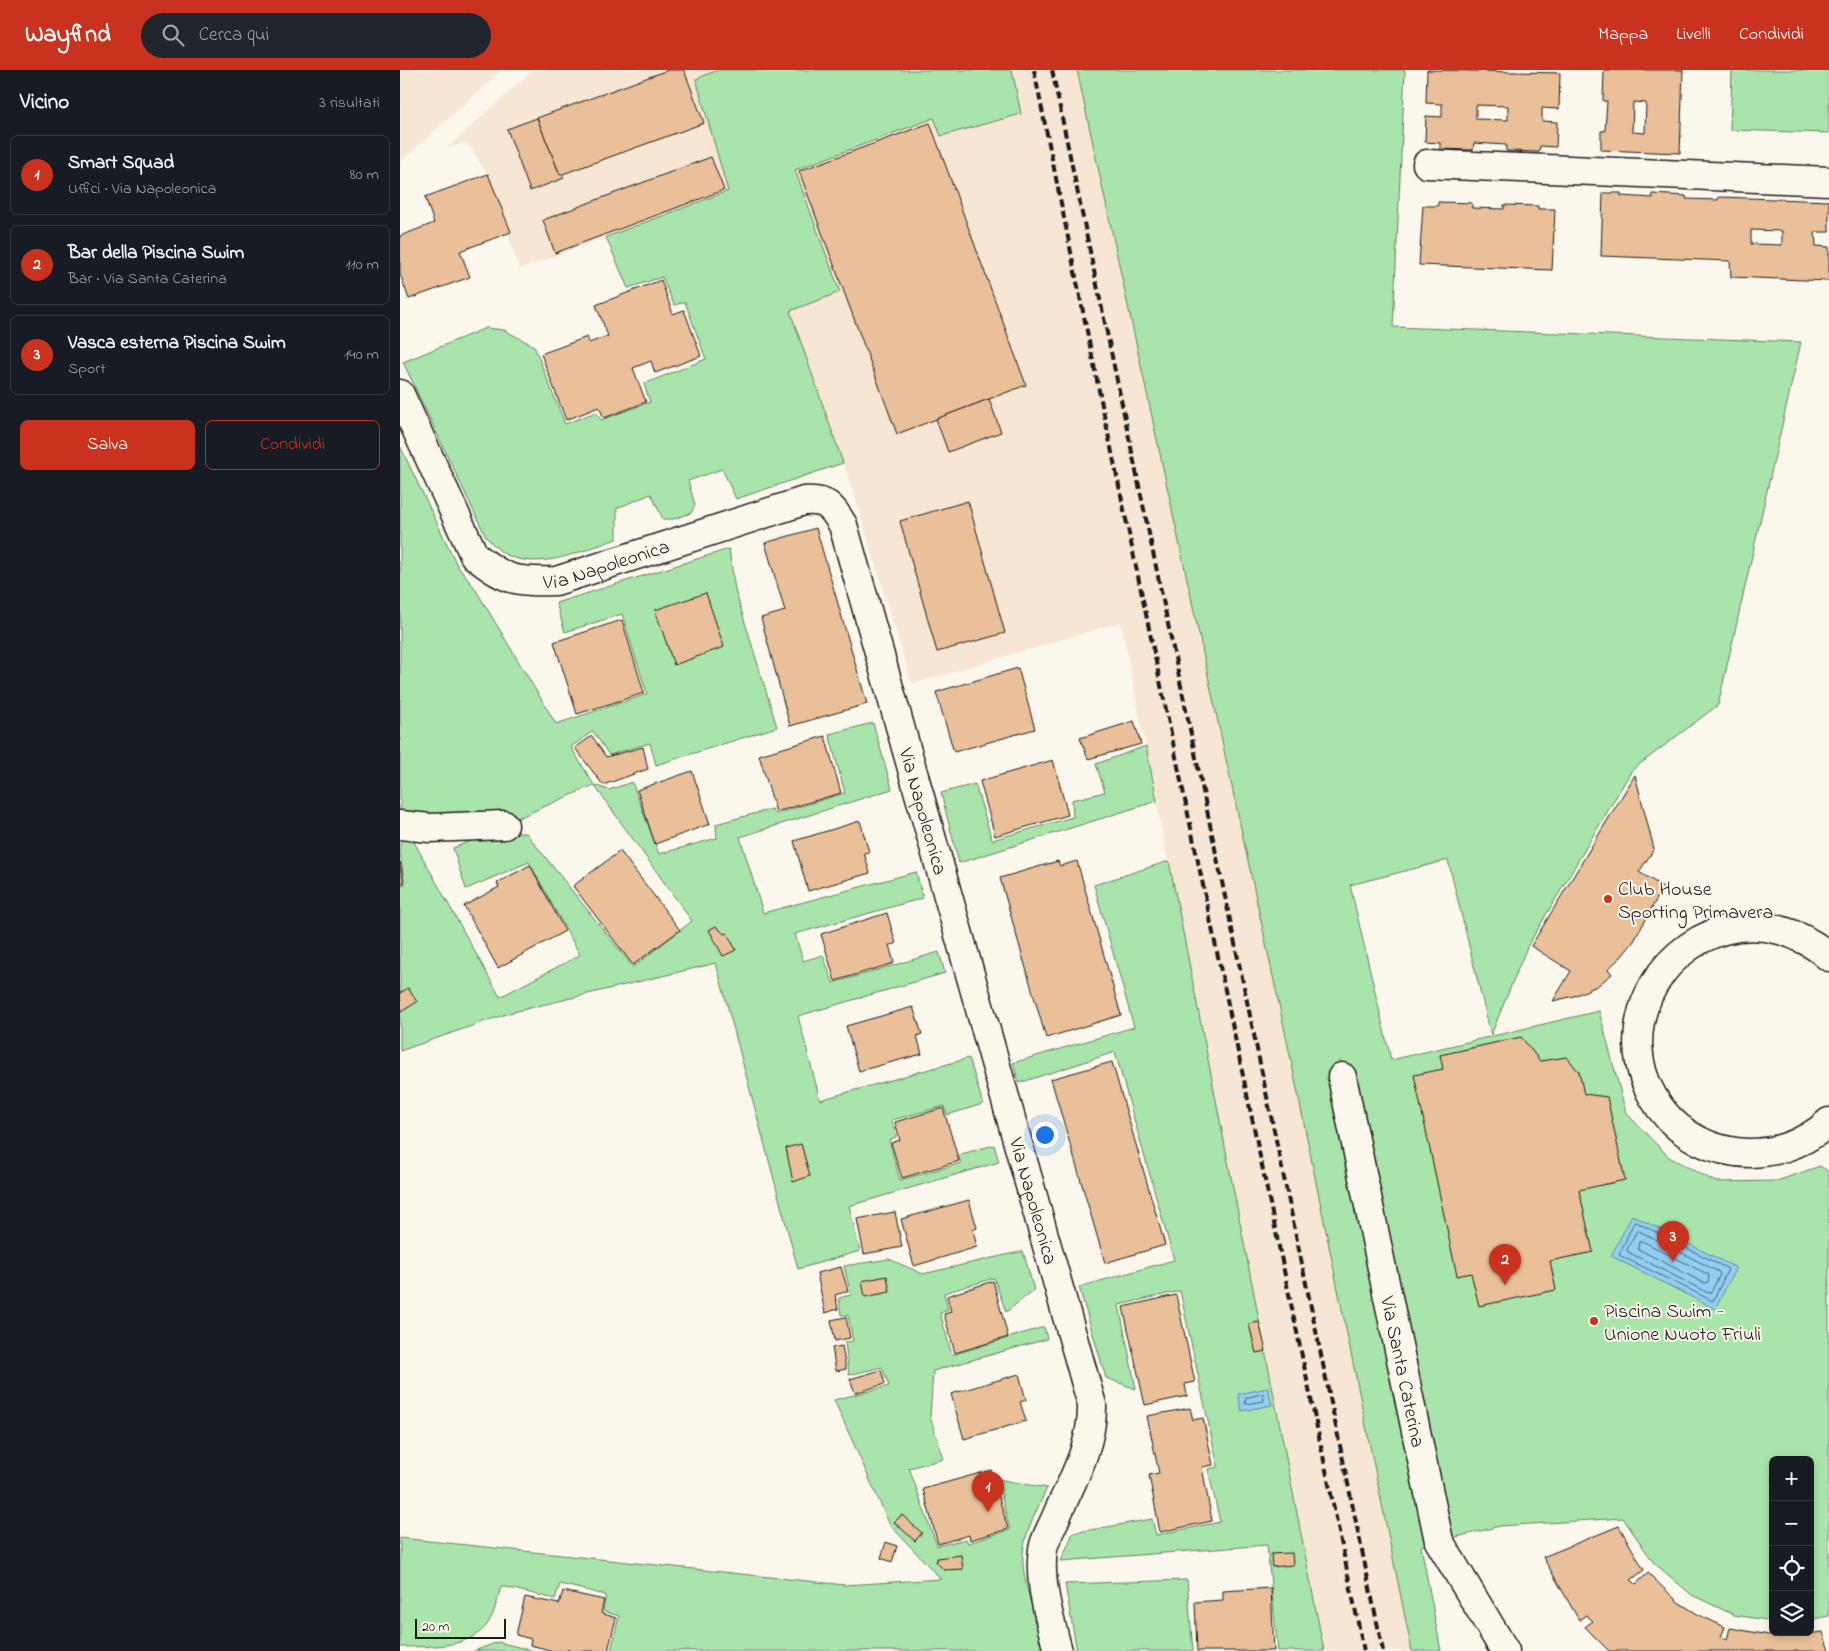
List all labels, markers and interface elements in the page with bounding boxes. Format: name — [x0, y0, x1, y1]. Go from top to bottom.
search box — [141, 13, 491, 58]
text: Wayfind — [25, 18, 111, 53]
icon: search — [159, 21, 187, 49]
text: Cerca qui — [199, 22, 269, 49]
text: Mappa — [1598, 22, 1648, 48]
text: Livelli — [1676, 22, 1711, 48]
text: Condividi — [1739, 22, 1804, 48]
text: Vicino — [20, 88, 69, 118]
text: 3 risultati — [319, 91, 380, 115]
text: Smart Squad — [68, 150, 174, 177]
text: 1 — [34, 163, 40, 187]
text: 80 m — [350, 163, 379, 187]
text: Uffici · Via Napoleonica — [68, 177, 216, 201]
text: Bar della Piscina Swim — [68, 240, 244, 267]
text: 2 — [33, 253, 41, 277]
text: 110 m — [345, 253, 379, 277]
text: Bar · Via Santa Caterina — [68, 267, 227, 291]
text: Vasca esterna Piscina Swim — [68, 330, 286, 357]
text: 3 — [34, 343, 40, 367]
text: 140 m — [344, 343, 379, 367]
text: Sport — [68, 357, 106, 381]
button: Salva — [20, 420, 195, 470]
button: Condividi — [205, 420, 380, 470]
street label: Via Napoleonica — [542, 533, 674, 598]
street label: Via Napoleonica — [890, 744, 953, 879]
place label: Club House Sporting Primavera — [1618, 876, 1773, 929]
marker: Club House Sporting Primavera — [1602, 893, 1614, 905]
your location — [1032, 1122, 1058, 1148]
street label: Via Napoleonica — [1000, 1134, 1064, 1268]
pin: 3 — [1657, 1221, 1689, 1262]
pin: 2 — [1489, 1244, 1521, 1285]
street label: Via Santa Caterina — [1371, 1293, 1431, 1450]
place label: Piscina Swim - Unione Nuoto Friuli — [1604, 1298, 1761, 1350]
marker: Piscina Swim - Unione Nuoto Friuli — [1588, 1315, 1600, 1327]
map controls — [1769, 1456, 1814, 1636]
button: + — [1769, 1456, 1814, 1501]
pin: 1 — [972, 1471, 1004, 1512]
button: − — [1769, 1501, 1814, 1546]
button: locate — [1769, 1546, 1814, 1591]
button: layers — [1769, 1591, 1814, 1636]
scale bar — [415, 1616, 506, 1639]
text: 20 m — [422, 1617, 449, 1638]

